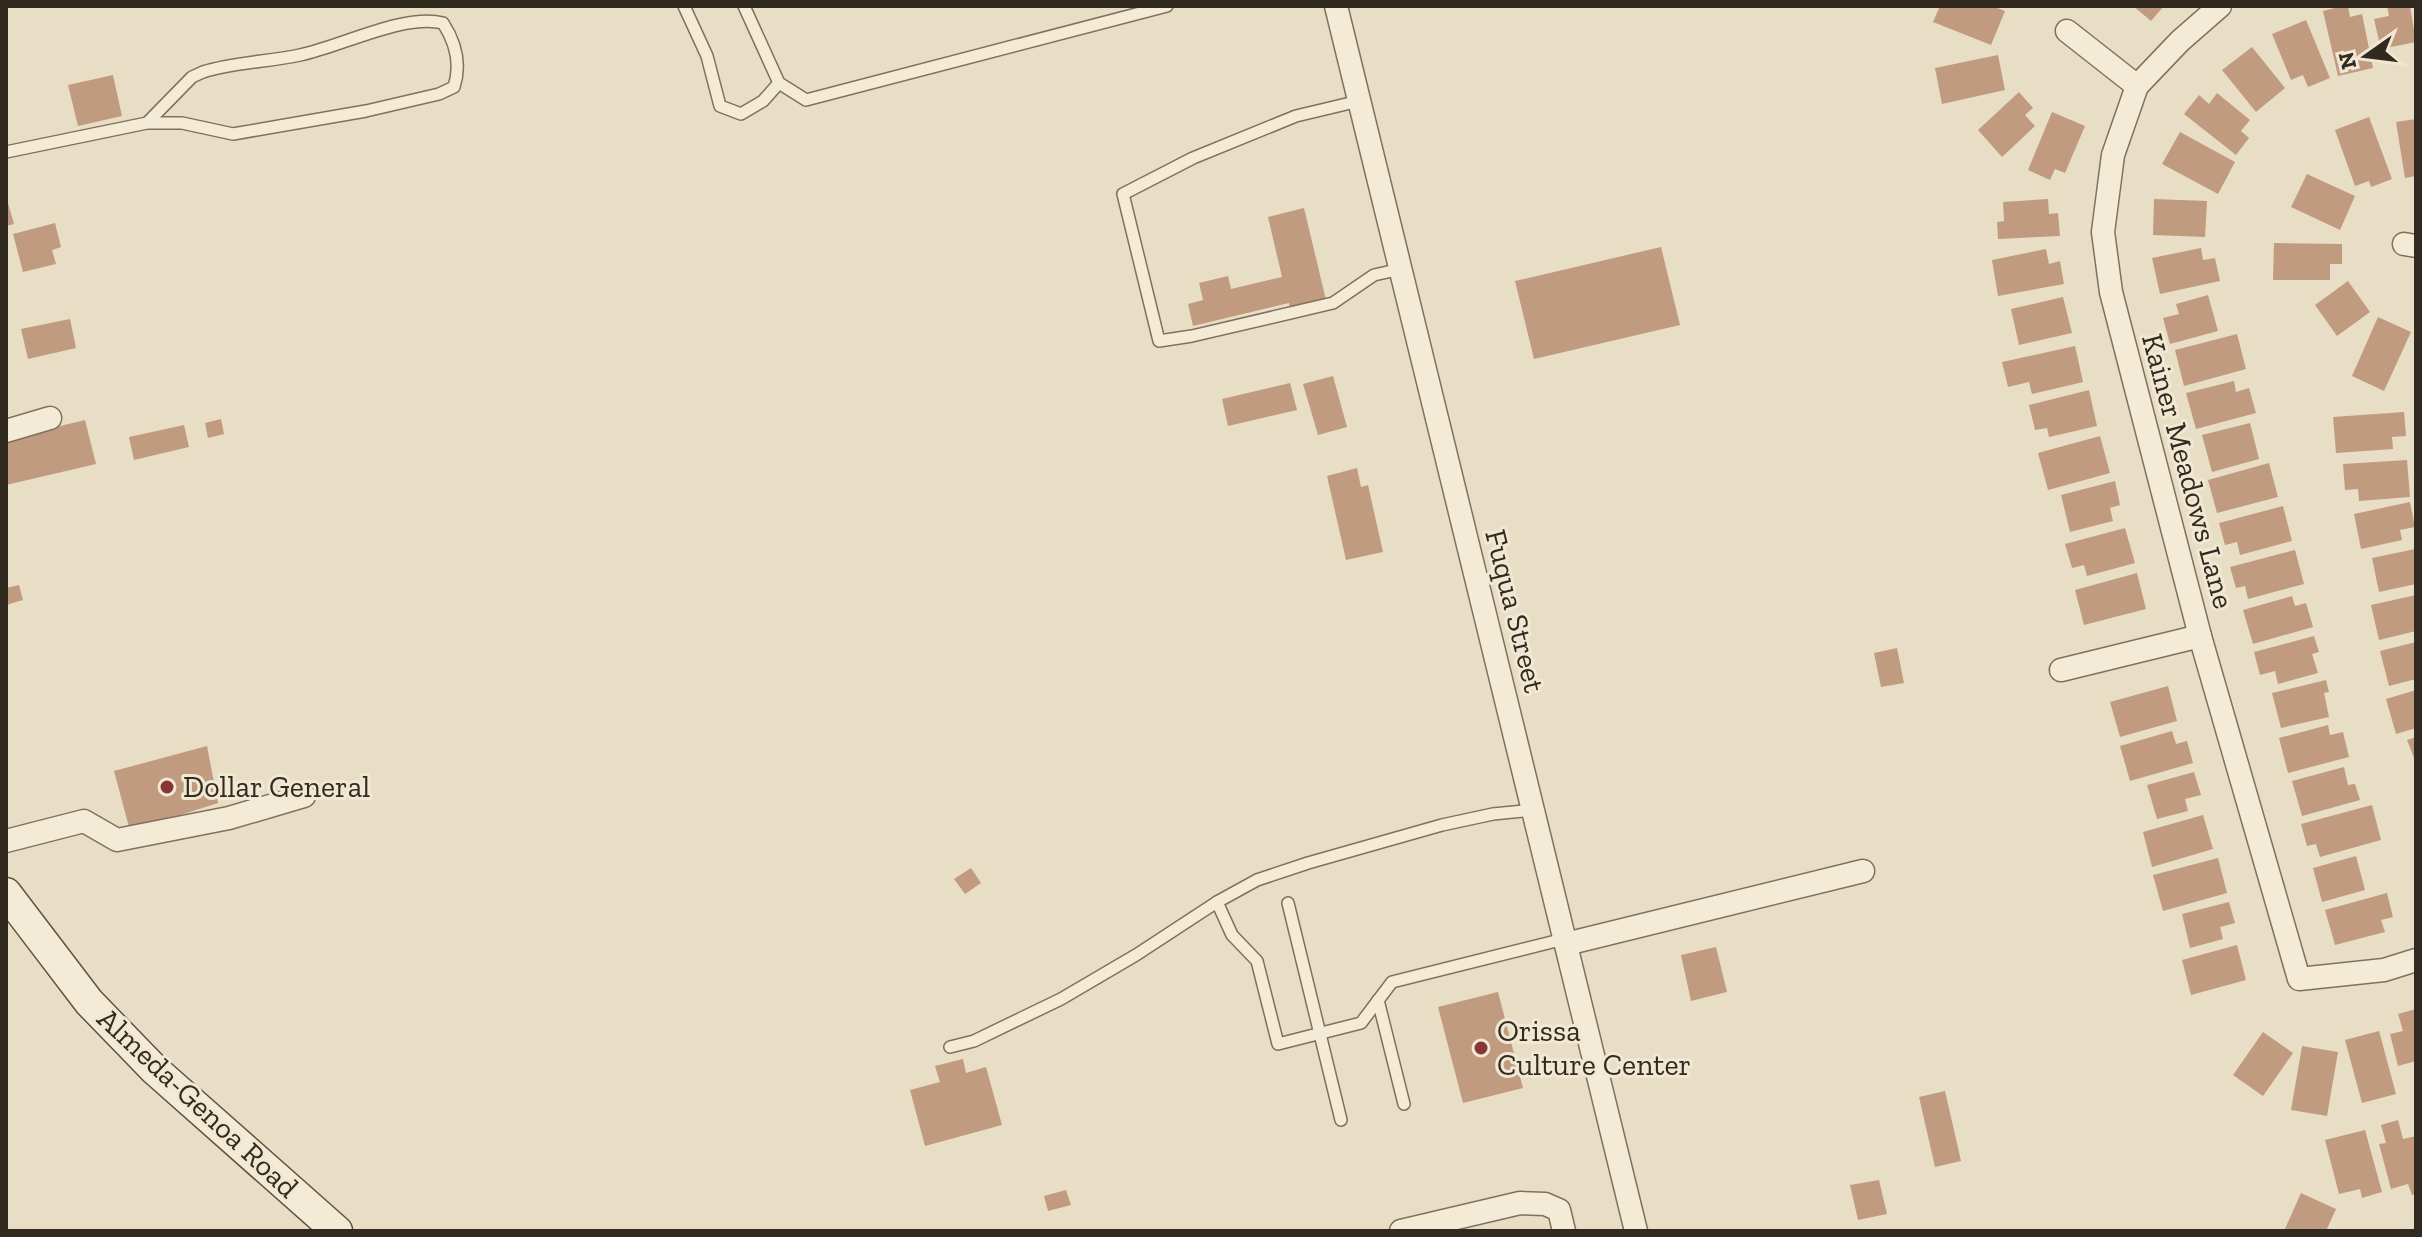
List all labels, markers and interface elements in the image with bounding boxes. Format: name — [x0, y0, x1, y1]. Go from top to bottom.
north arrow — [2326, 16, 2406, 96]
text: N — [2332, 49, 2362, 72]
street label: Kainer Meadows Lane — [2134, 330, 2242, 612]
street label: Fuqua Street — [1477, 526, 1553, 696]
place label: Dollar General — [183, 769, 370, 805]
marker: Dollar General — [158, 778, 176, 796]
street label: Almeda-Genoa Road — [90, 1001, 306, 1206]
place label: Orissa Culture Center — [1497, 1013, 1691, 1083]
marker: Orissa Culture Center — [1472, 1039, 1490, 1057]

